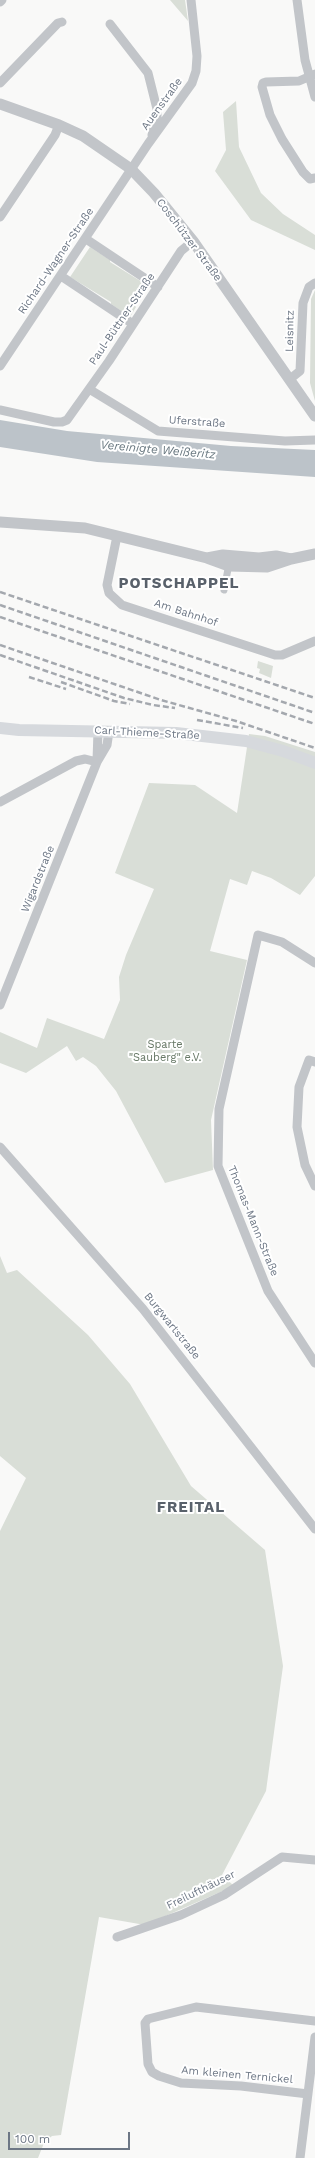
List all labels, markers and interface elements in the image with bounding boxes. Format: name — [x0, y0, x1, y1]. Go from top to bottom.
street label: Auenstraße — [139, 75, 185, 133]
street label: Coschützer Straße — [154, 196, 224, 284]
street label: Richard-Wagner-Straße — [15, 205, 97, 317]
street label: Paul-Büttner-Straße — [86, 270, 158, 368]
street label: Leisnitz — [283, 310, 297, 352]
street label: Uferstraße — [168, 413, 226, 431]
water label: Vereinigte Weißeritz — [100, 438, 216, 462]
district label: POTSCHAPPEL — [119, 575, 239, 593]
street label: Am Bahnhof — [153, 597, 219, 629]
street label: Carl-Thieme-Straße — [94, 724, 200, 742]
street label: Wigardstraße — [19, 844, 57, 914]
park label: Sparte "Sauberg" e.V. — [129, 1038, 201, 1064]
street label: Thomas-Mann-Straße — [225, 1164, 281, 1278]
street label: Burgwartstraße — [141, 1290, 203, 1362]
district label: FREITAL — [157, 1499, 225, 1517]
street label: Freilufthäuser — [164, 1868, 238, 1912]
street label: Am kleinen Ternickel — [181, 2064, 293, 2086]
scale bar — [10, 2124, 132, 2150]
text: 100 m — [15, 2132, 50, 2146]

